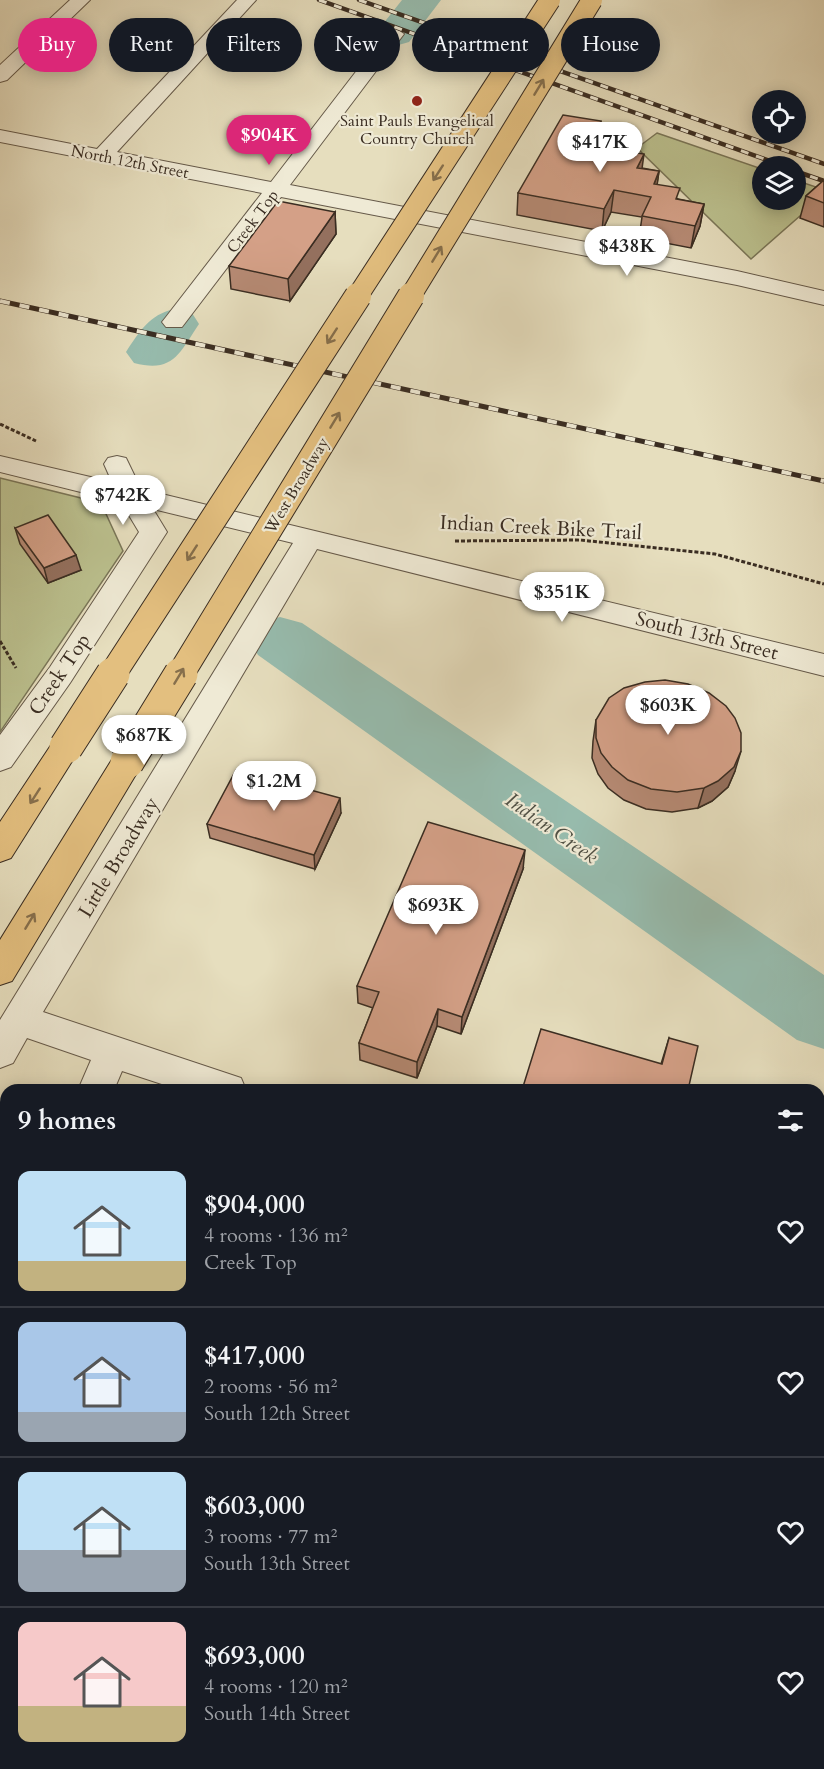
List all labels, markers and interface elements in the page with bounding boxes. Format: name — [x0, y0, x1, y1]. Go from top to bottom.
chip: Buy — [18, 18, 97, 72]
chip: Rent — [109, 18, 194, 72]
chip: Filters — [206, 18, 302, 72]
chip: New — [314, 18, 400, 72]
chip: Apartment — [412, 18, 549, 72]
chip: House — [561, 18, 660, 72]
one-way arrow — [533, 79, 545, 96]
map controls — [752, 90, 806, 210]
button: locate — [752, 90, 806, 144]
marker: Saint Pauls Evangelical Country Church — [410, 94, 424, 108]
place label: Saint Pauls Evangelical Country Church — [340, 110, 494, 150]
pin: $904K — [227, 115, 311, 166]
text: $904K — [240, 121, 298, 148]
pin: $417K — [558, 122, 642, 173]
text: $417K — [571, 128, 629, 155]
street label: North 12th Street — [69, 140, 190, 184]
button: layers — [752, 156, 806, 210]
one-way arrow — [432, 164, 444, 180]
street label: Creek Top — [222, 185, 284, 258]
pin: $438K — [585, 226, 669, 277]
text: $438K — [598, 232, 656, 259]
one-way arrow — [431, 246, 443, 263]
one-way arrow — [326, 327, 338, 344]
one-way arrow — [330, 412, 342, 429]
street label: West Broadway — [259, 433, 335, 539]
pin: $742K — [81, 475, 165, 526]
text: $742K — [94, 481, 152, 508]
street label: Indian Creek Bike Trail — [439, 509, 643, 546]
one-way arrow — [185, 544, 197, 561]
pin: $351K — [520, 572, 604, 623]
text: $351K — [533, 578, 591, 605]
street label: South 13th Street — [633, 605, 782, 666]
street label: Creek Top — [22, 628, 97, 720]
one-way arrow — [174, 668, 186, 685]
pin: $603K — [626, 685, 710, 736]
text: $603K — [639, 691, 697, 718]
pin: $687K — [102, 715, 186, 766]
text: $687K — [115, 721, 173, 748]
pin: $1.2M — [232, 761, 316, 812]
text: $1.2M — [246, 767, 302, 794]
water label: Indian Creek — [500, 786, 604, 871]
one-way arrow — [28, 787, 41, 804]
street label: Little Broadway — [72, 792, 165, 923]
pin: $693K — [394, 885, 478, 936]
text: $693K — [407, 891, 465, 918]
one-way arrow — [24, 912, 37, 929]
text: 9 homes — [18, 1103, 116, 1138]
icon: filters — [774, 1104, 807, 1137]
text: $904,000 — [204, 1187, 305, 1222]
icon: home — [66, 1195, 138, 1267]
icon: heart — [774, 1215, 807, 1248]
text: 4 rooms · 136 m² — [204, 1222, 348, 1249]
text: Creek Top — [204, 1249, 297, 1276]
text: $417,000 — [204, 1338, 305, 1373]
icon: home — [66, 1346, 138, 1418]
icon: heart — [774, 1366, 807, 1399]
text: 2 rooms · 56 m² — [204, 1373, 337, 1400]
text: South 12th Street — [204, 1400, 350, 1427]
text: $603,000 — [204, 1488, 305, 1523]
icon: home — [66, 1496, 138, 1568]
icon: heart — [774, 1516, 807, 1549]
text: 3 rooms · 77 m² — [204, 1523, 337, 1550]
text: South 13th Street — [204, 1550, 350, 1577]
text: $693,000 — [204, 1638, 305, 1673]
icon: home — [66, 1646, 138, 1718]
icon: heart — [774, 1666, 807, 1699]
text: 4 rooms · 120 m² — [204, 1673, 348, 1700]
text: South 14th Street — [204, 1700, 350, 1727]

